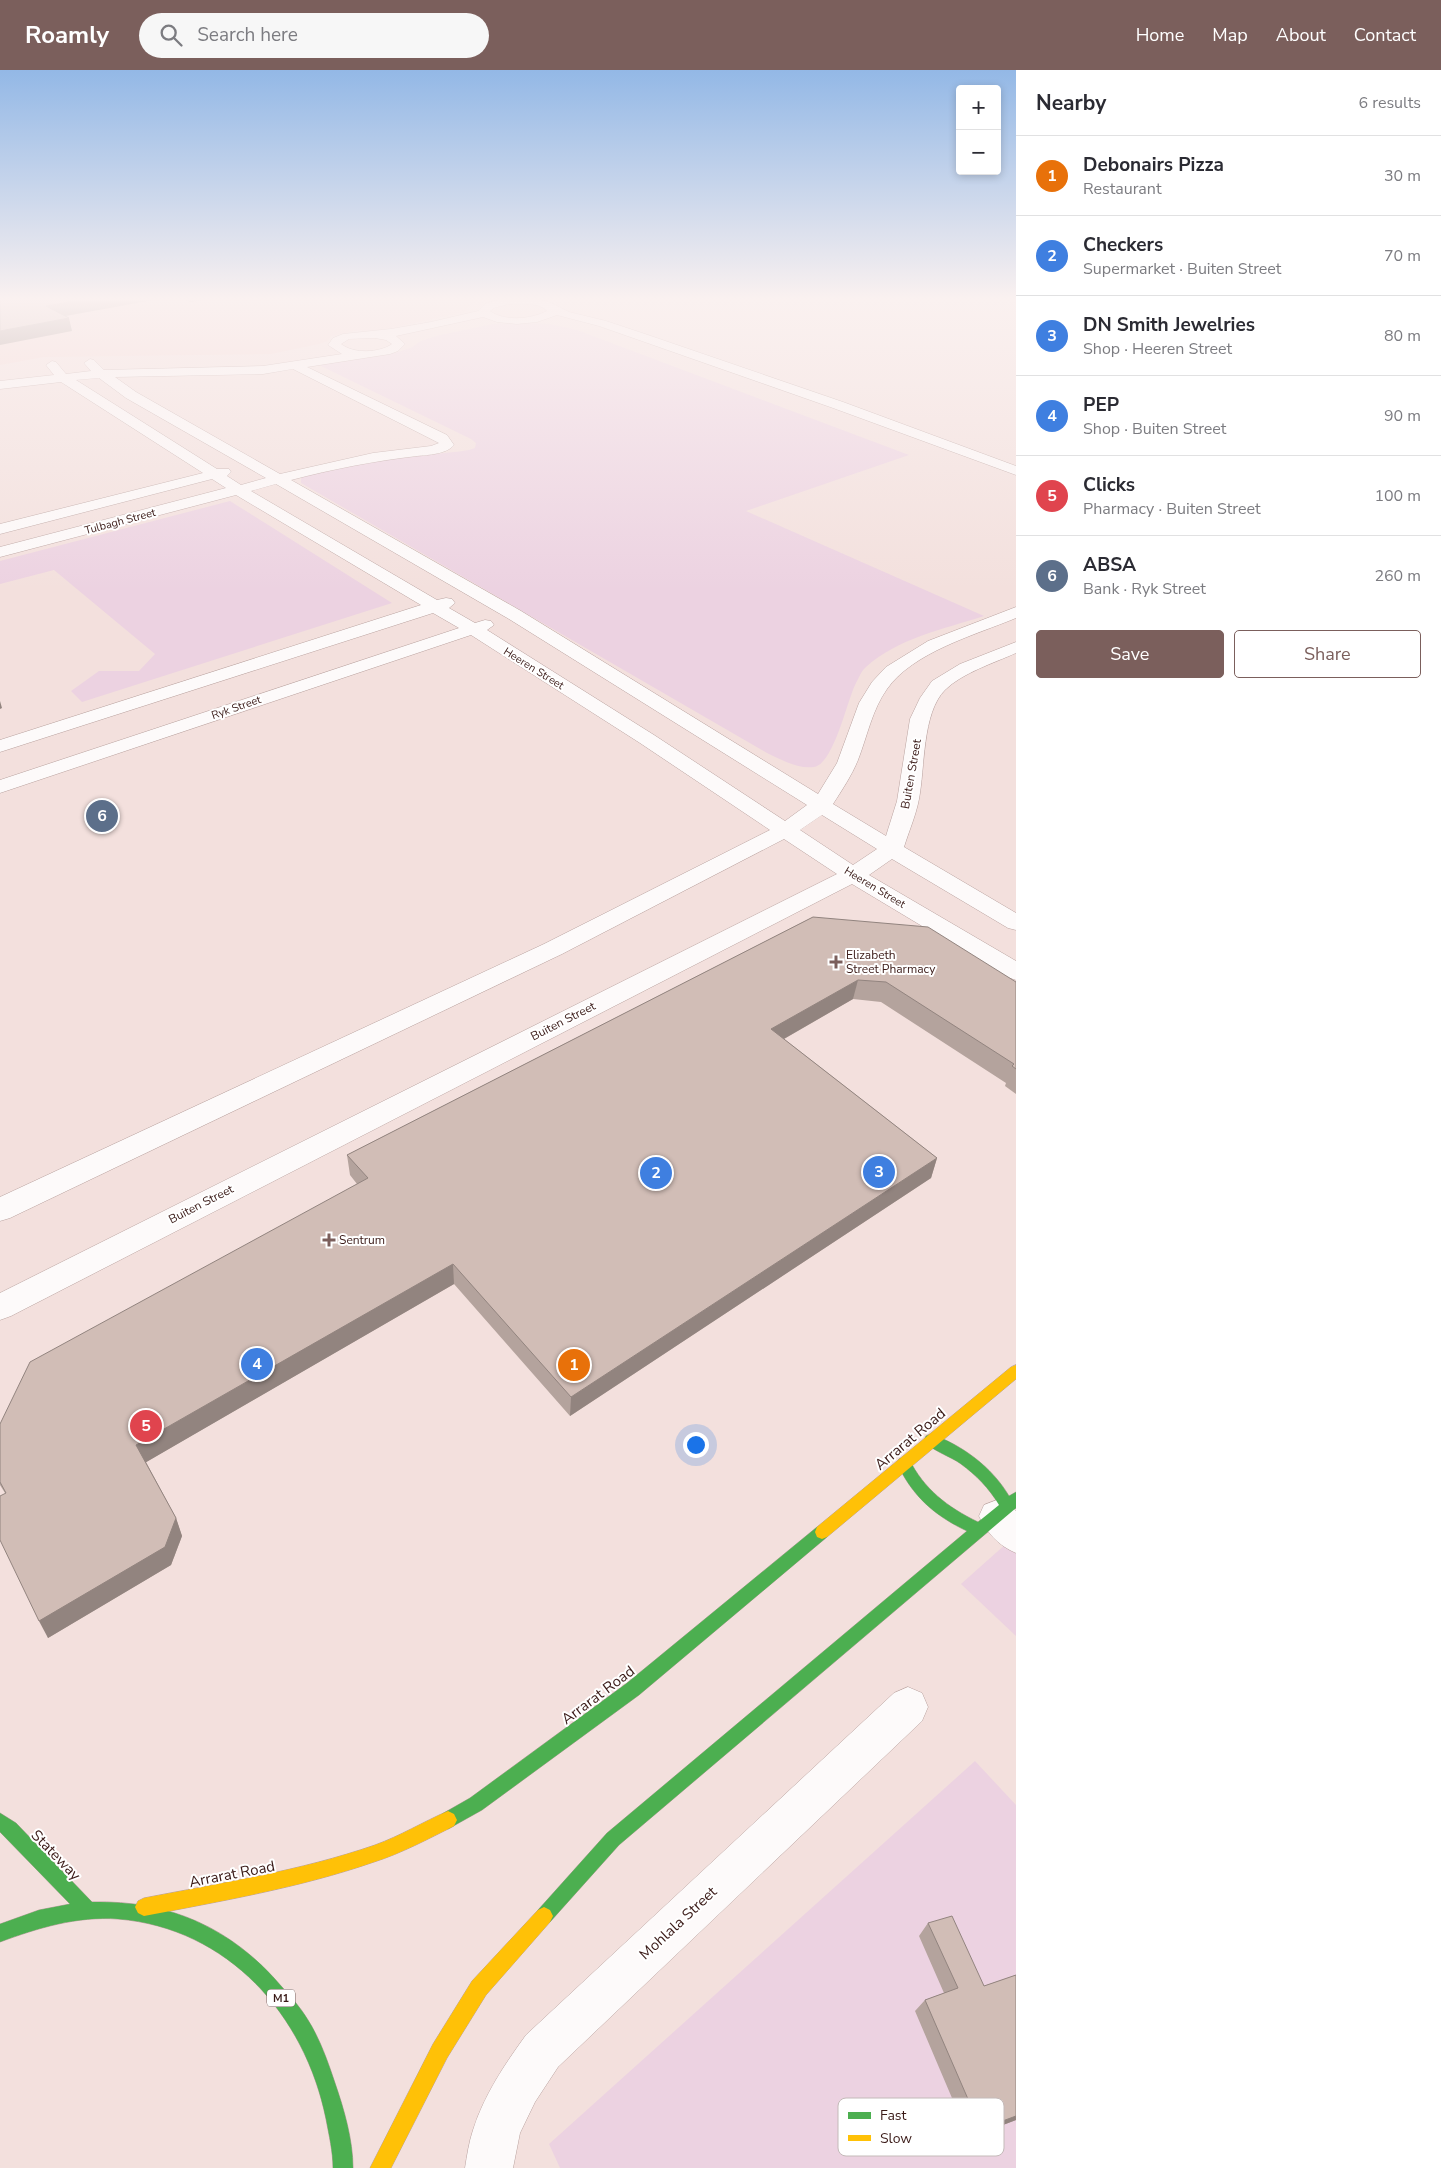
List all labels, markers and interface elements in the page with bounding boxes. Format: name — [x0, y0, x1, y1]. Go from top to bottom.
search box — [139, 13, 489, 58]
text: Roamly — [25, 19, 109, 51]
icon: search — [157, 21, 185, 49]
text: Search here — [197, 22, 298, 48]
text: Home — [1136, 23, 1184, 47]
text: Map — [1212, 23, 1248, 47]
text: About — [1276, 23, 1326, 47]
text: Contact — [1354, 23, 1416, 47]
map controls — [956, 85, 1001, 175]
button: + — [956, 85, 1001, 130]
text: Nearby — [1036, 89, 1106, 117]
text: 6 results — [1359, 92, 1421, 114]
button: − — [956, 130, 1001, 175]
text: Debonairs Pizza — [1083, 152, 1224, 178]
text: 1 — [1047, 165, 1057, 187]
text: 30 m — [1384, 165, 1421, 187]
text: Restaurant — [1083, 178, 1162, 200]
text: Checkers — [1083, 232, 1163, 258]
text: 2 — [1047, 245, 1057, 267]
text: 70 m — [1384, 245, 1421, 267]
text: Supermarket · Buiten Street — [1083, 258, 1281, 280]
text: DN Smith Jewelries — [1083, 312, 1255, 338]
text: 3 — [1047, 325, 1057, 347]
text: 80 m — [1384, 325, 1421, 347]
text: Shop · Heeren Street — [1083, 338, 1232, 360]
text: PEP — [1083, 392, 1119, 418]
text: 4 — [1047, 405, 1057, 427]
text: 90 m — [1384, 405, 1421, 427]
text: Shop · Buiten Street — [1083, 418, 1226, 440]
text: Clicks — [1083, 472, 1135, 498]
text: 5 — [1047, 485, 1057, 507]
text: 100 m — [1374, 485, 1421, 507]
text: Pharmacy · Buiten Street — [1083, 498, 1261, 520]
street label: Tulbagh Street — [83, 505, 157, 538]
text: ABSA — [1083, 552, 1136, 578]
text: 6 — [1047, 565, 1057, 587]
text: 260 m — [1374, 565, 1421, 587]
text: Bank · Ryk Street — [1083, 578, 1206, 600]
button: Save — [1036, 630, 1224, 678]
button: Share — [1234, 630, 1421, 678]
street label: Heeren Street — [501, 644, 567, 693]
street label: Ryk Street — [209, 692, 263, 723]
street label: Buiten Street — [897, 737, 925, 810]
pin: 6 — [86, 797, 118, 835]
street label: Heeren Street — [841, 863, 908, 912]
place label: Elizabeth Street Pharmacy — [846, 947, 936, 977]
marker: Elizabeth Street Pharmacy — [830, 956, 842, 968]
street label: Buiten Street — [528, 997, 599, 1044]
pin: 3 — [863, 1153, 895, 1191]
pin: 2 — [640, 1154, 672, 1192]
street label: Buiten Street — [166, 1180, 237, 1227]
place label: Sentrum — [339, 1232, 385, 1248]
marker: Sentrum — [323, 1234, 335, 1246]
pin: 4 — [241, 1345, 273, 1383]
pin: 1 — [558, 1346, 590, 1384]
street label: Arrarat Road — [870, 1403, 950, 1475]
pin: 5 — [130, 1407, 162, 1445]
your location — [683, 1432, 709, 1458]
street label: Arrarat Road — [557, 1661, 639, 1729]
street label: Stateway — [27, 1825, 85, 1885]
street label: Arrarat Road — [187, 1856, 277, 1892]
street label: Mohlala Street — [635, 1881, 722, 1964]
road number: M1 — [267, 1990, 295, 2006]
legend — [838, 2098, 1004, 2156]
text: Fast — [880, 2106, 906, 2125]
text: Slow — [880, 2129, 912, 2148]

